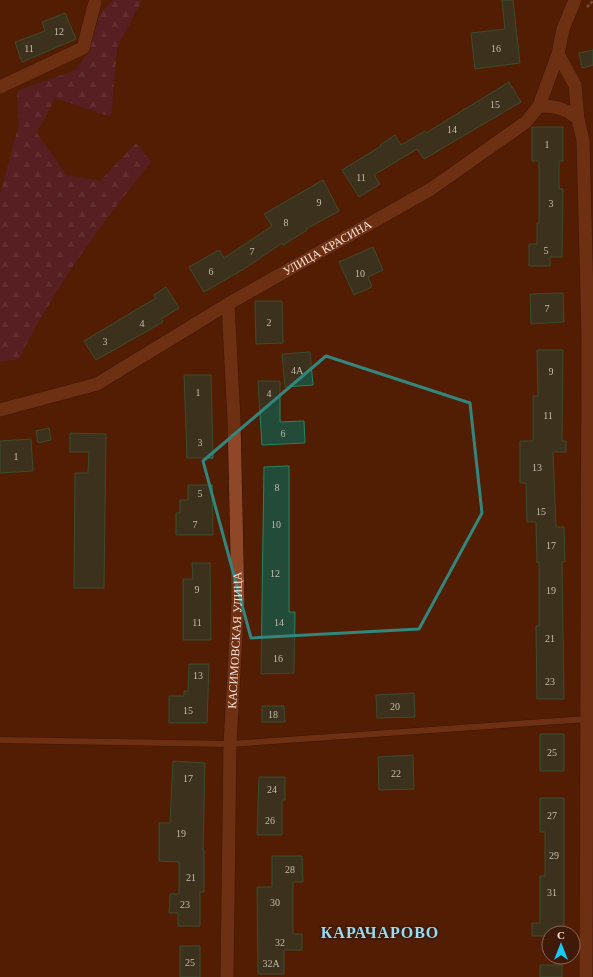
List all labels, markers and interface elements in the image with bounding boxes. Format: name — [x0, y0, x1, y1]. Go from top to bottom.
house number: 12 — [54, 26, 64, 37]
house number: 11 — [24, 43, 34, 54]
house number: 16 — [491, 43, 501, 54]
house number: 15 — [490, 99, 500, 110]
house number: 14 — [447, 124, 457, 135]
house number: 1 — [545, 139, 550, 150]
house number: 11 — [356, 172, 366, 183]
house number: 9 — [317, 197, 322, 208]
house number: 3 — [549, 198, 554, 209]
street label: УЛИЦА КРАСИНА — [280, 217, 374, 278]
house number: 8 — [284, 217, 289, 228]
house number: 5 — [544, 245, 549, 256]
house number: 7 — [250, 246, 255, 257]
house number: 6 — [209, 266, 214, 277]
house number: 10 — [355, 268, 365, 279]
house number: 7 — [545, 303, 550, 314]
house number: 2 — [267, 317, 272, 328]
house number: 4 — [140, 318, 145, 329]
house number: 3 — [103, 336, 108, 347]
house number: 4А — [291, 365, 304, 376]
house number: 9 — [549, 366, 554, 377]
house number: 1 — [196, 387, 201, 398]
house number: 4 — [267, 388, 272, 399]
house number: 11 — [543, 410, 553, 421]
house number: 6 — [281, 428, 286, 439]
house number: 3 — [198, 437, 203, 448]
house number: 1 — [14, 451, 19, 462]
house number: 13 — [532, 462, 542, 473]
house number: 8 — [275, 482, 280, 493]
house number: 5 — [198, 488, 203, 499]
house number: 15 — [536, 506, 546, 517]
house number: 7 — [193, 519, 198, 530]
house number: 10 — [271, 519, 281, 530]
house number: 17 — [546, 540, 556, 551]
house number: 12 — [270, 568, 280, 579]
street label: КАСИМОВСКАЯ УЛИЦА — [225, 571, 245, 709]
house number: 9 — [195, 584, 200, 595]
house number: 19 — [546, 585, 556, 596]
house number: 11 — [192, 617, 202, 628]
house number: 14 — [274, 617, 284, 628]
house number: 21 — [545, 633, 555, 644]
house number: 16 — [273, 653, 283, 664]
house number: 13 — [193, 670, 203, 681]
house number: 23 — [545, 676, 555, 687]
house number: 20 — [390, 701, 400, 712]
house number: 15 — [183, 705, 193, 716]
house number: 18 — [268, 709, 278, 720]
house number: 25 — [547, 747, 557, 758]
house number: 22 — [391, 768, 401, 779]
house number: 17 — [183, 773, 193, 784]
house number: 24 — [267, 784, 277, 795]
house number: 27 — [547, 810, 557, 821]
house number: 26 — [265, 815, 275, 826]
house number: 19 — [176, 828, 186, 839]
house number: 29 — [549, 850, 559, 861]
house number: 28 — [285, 864, 295, 875]
house number: 21 — [186, 872, 196, 883]
house number: 31 — [547, 887, 557, 898]
house number: 30 — [270, 897, 280, 908]
house number: 23 — [180, 899, 190, 910]
district label: КАРАЧАРОВО — [321, 924, 439, 941]
north arrow — [541, 925, 581, 965]
text: С — [557, 929, 565, 941]
house number: 32 — [275, 937, 285, 948]
house number: 25 — [185, 957, 195, 968]
house number: 32А — [262, 958, 280, 969]

